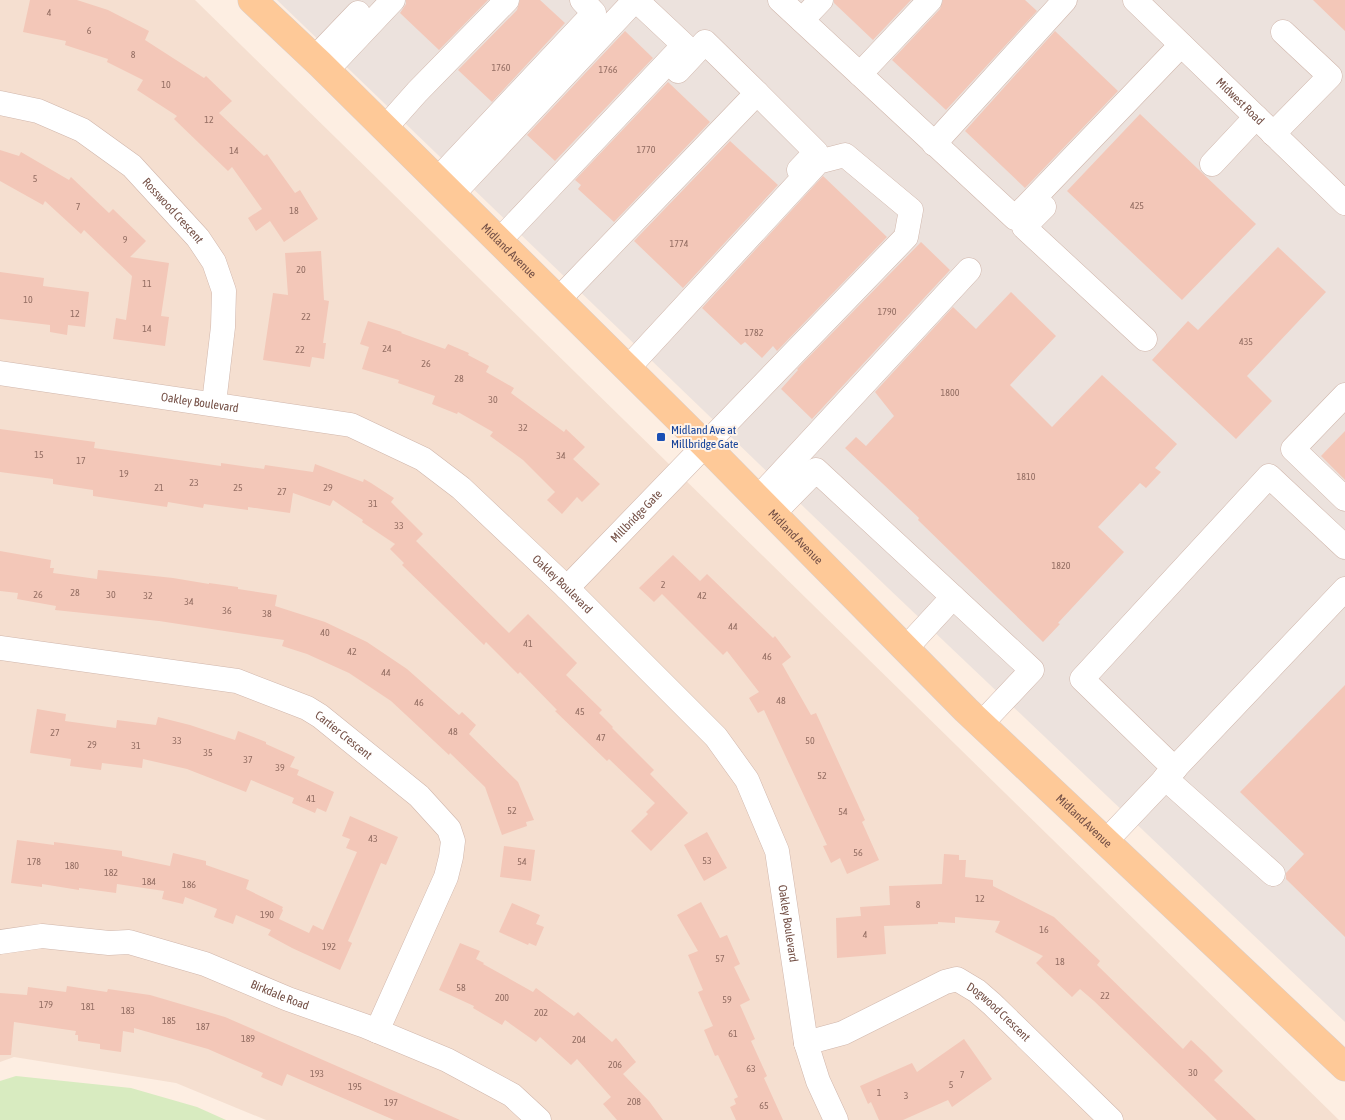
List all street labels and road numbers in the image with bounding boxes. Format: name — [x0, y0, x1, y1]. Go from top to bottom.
street label: Midwest Road — [1213, 75, 1267, 128]
street label: Rosswood Crescent — [140, 175, 207, 246]
street label: Midland Avenue — [478, 221, 539, 281]
street label: Oakley Boulevard — [160, 390, 239, 415]
street label: Millbridge Gate — [608, 487, 665, 545]
street label: Midland Avenue — [765, 506, 826, 567]
street label: Oakley Boulevard — [529, 552, 595, 616]
street label: Cartier Crescent — [313, 708, 375, 763]
street label: Midland Avenue — [1053, 791, 1115, 851]
street label: Oakley Boulevard — [775, 884, 801, 963]
street label: Birkdale Road — [249, 977, 311, 1013]
street label: Dogwood Crescent — [964, 980, 1034, 1045]

